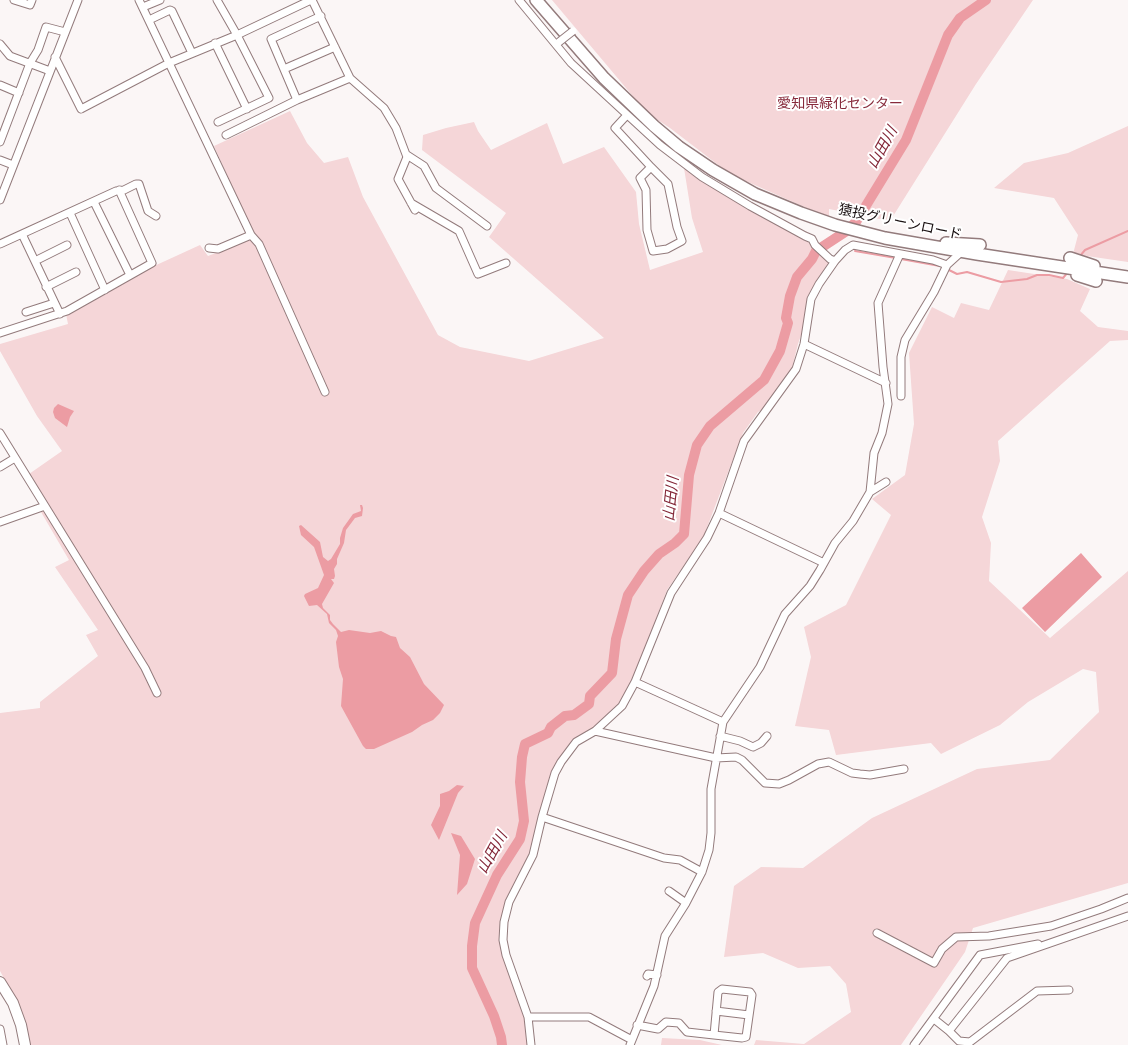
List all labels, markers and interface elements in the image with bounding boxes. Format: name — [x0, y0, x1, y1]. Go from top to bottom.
park label: 愛知県緑化センター — [777, 96, 903, 112]
water label: 山田川 — [864, 124, 902, 172]
street label: 猿投グリーンロード — [837, 202, 963, 244]
water label: 山田川 — [661, 476, 683, 522]
water label: 山田川 — [474, 829, 512, 877]

